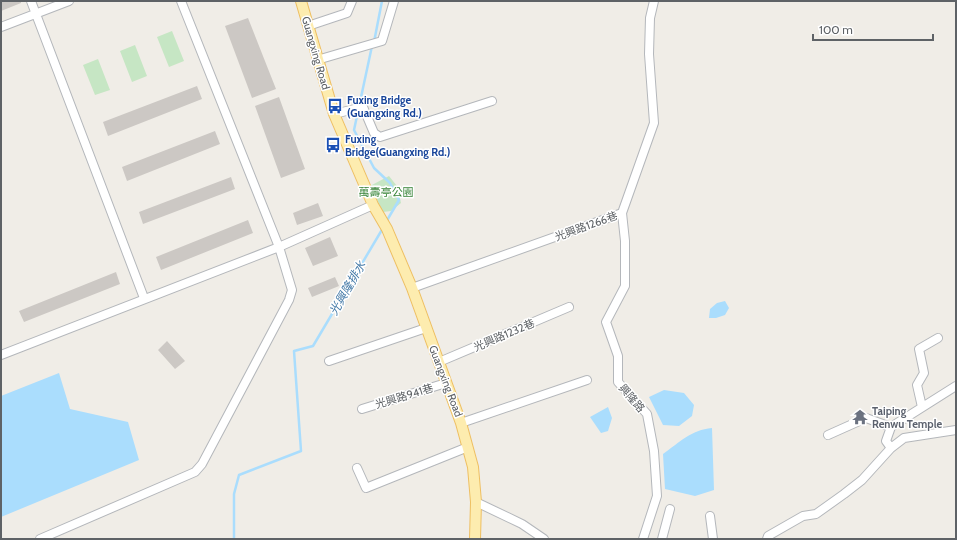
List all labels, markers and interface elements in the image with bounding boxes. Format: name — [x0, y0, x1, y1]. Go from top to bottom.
street label: Guangxing Road — [299, 15, 333, 91]
scale bar — [813, 16, 933, 42]
text: 100 m — [819, 22, 853, 37]
place label: Fuxing Bridge (Guangxing Rd.) — [347, 93, 422, 120]
bus stop icon: Fuxing Bridge (Guangxing Rd.) — [326, 97, 344, 115]
place label: Fuxing Bridge(Guangxing Rd.) — [345, 132, 450, 159]
bus stop icon: Fuxing Bridge(Guangxing Rd.) — [324, 136, 342, 154]
park label: 萬壽亭公園 — [359, 185, 414, 199]
street label: 光興路1266巷 — [553, 208, 619, 244]
water label: 光興隆排水 — [326, 257, 369, 318]
street label: 光興路1232巷 — [471, 316, 537, 354]
street label: Guangxing Road — [426, 343, 466, 419]
street label: 光興路941巷 — [373, 381, 435, 411]
street label: 興隆路 — [616, 381, 648, 415]
place label: Taiping Renwu Temple — [872, 404, 942, 431]
temple icon: Taiping Renwu Temple — [851, 408, 869, 426]

